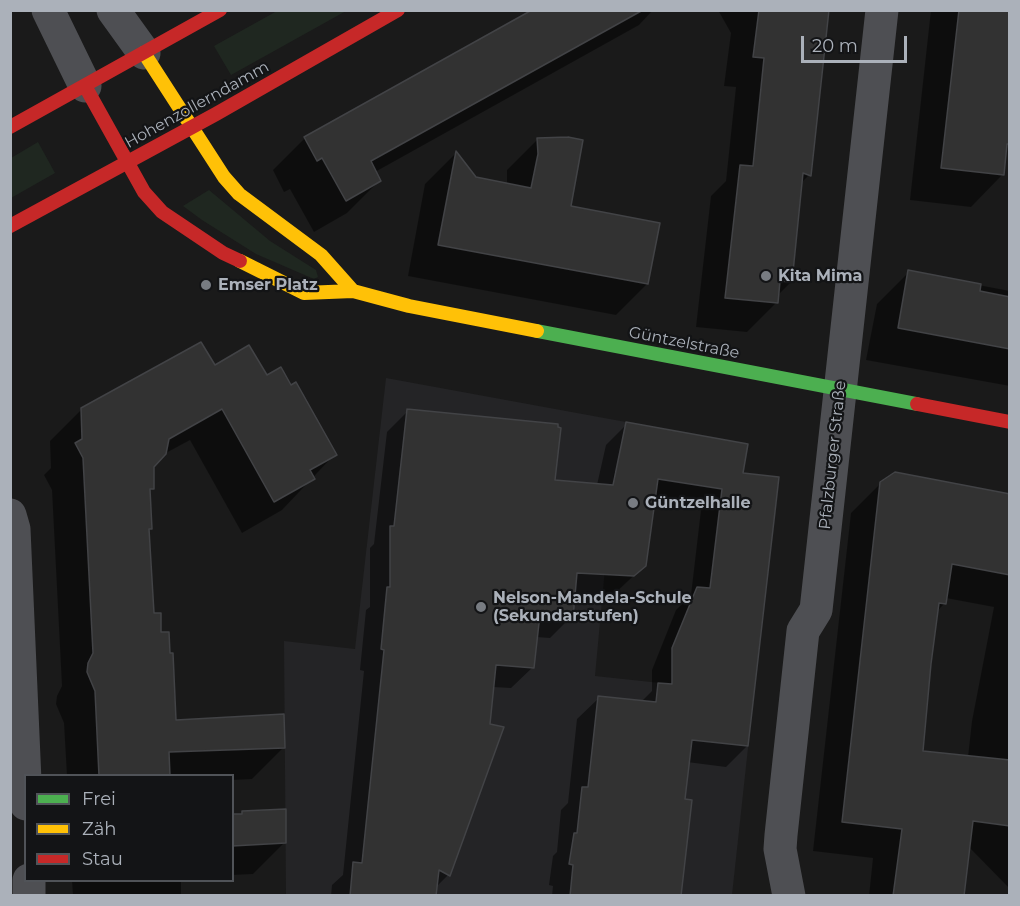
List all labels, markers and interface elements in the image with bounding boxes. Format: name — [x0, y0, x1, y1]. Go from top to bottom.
scale bar — [804, 24, 910, 62]
text: 20 m — [812, 35, 858, 57]
street label: Hohenzollerndamm — [121, 57, 273, 153]
place label: Kita Mima — [778, 266, 862, 286]
marker: Kita Mima — [759, 269, 773, 283]
place label: Emser Platz — [218, 275, 318, 295]
marker: Emser Platz — [199, 278, 213, 292]
street label: Güntzelstraße — [627, 323, 741, 363]
street label: Pfalzburger Straße — [816, 380, 850, 530]
place label: Güntzelhalle — [645, 493, 750, 513]
marker: Güntzelhalle — [626, 496, 640, 510]
place label: Nelson-Mandela-Schule (Sekundarstufen) — [493, 588, 692, 626]
marker: Nelson-Mandela-Schule (Sekundarstufen) — [474, 600, 488, 614]
legend — [24, 774, 234, 882]
text: Frei — [82, 788, 116, 810]
text: Zäh — [82, 818, 117, 840]
text: Stau — [82, 848, 123, 870]

